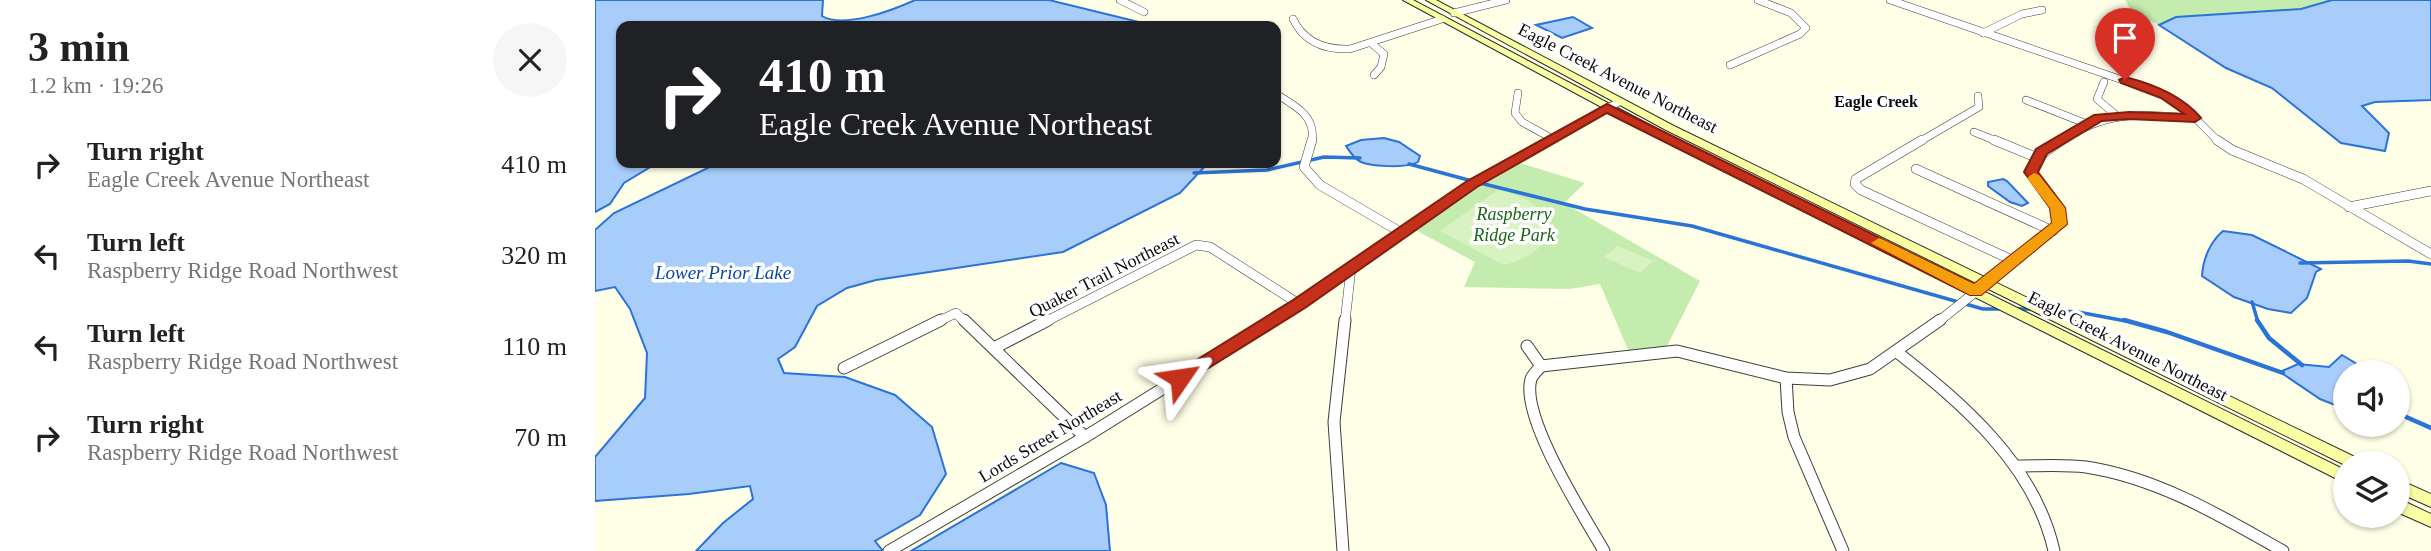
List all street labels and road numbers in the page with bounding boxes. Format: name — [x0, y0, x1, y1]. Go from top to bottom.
street label: Eagle Creek Avenue Northeast — [1515, 19, 1721, 137]
street label: Quaker Trail Northeast — [1026, 228, 1182, 322]
street label: Eagle Creek Avenue Northeast — [2025, 287, 2231, 405]
street label: Lords Street Northeast — [975, 385, 1125, 487]

